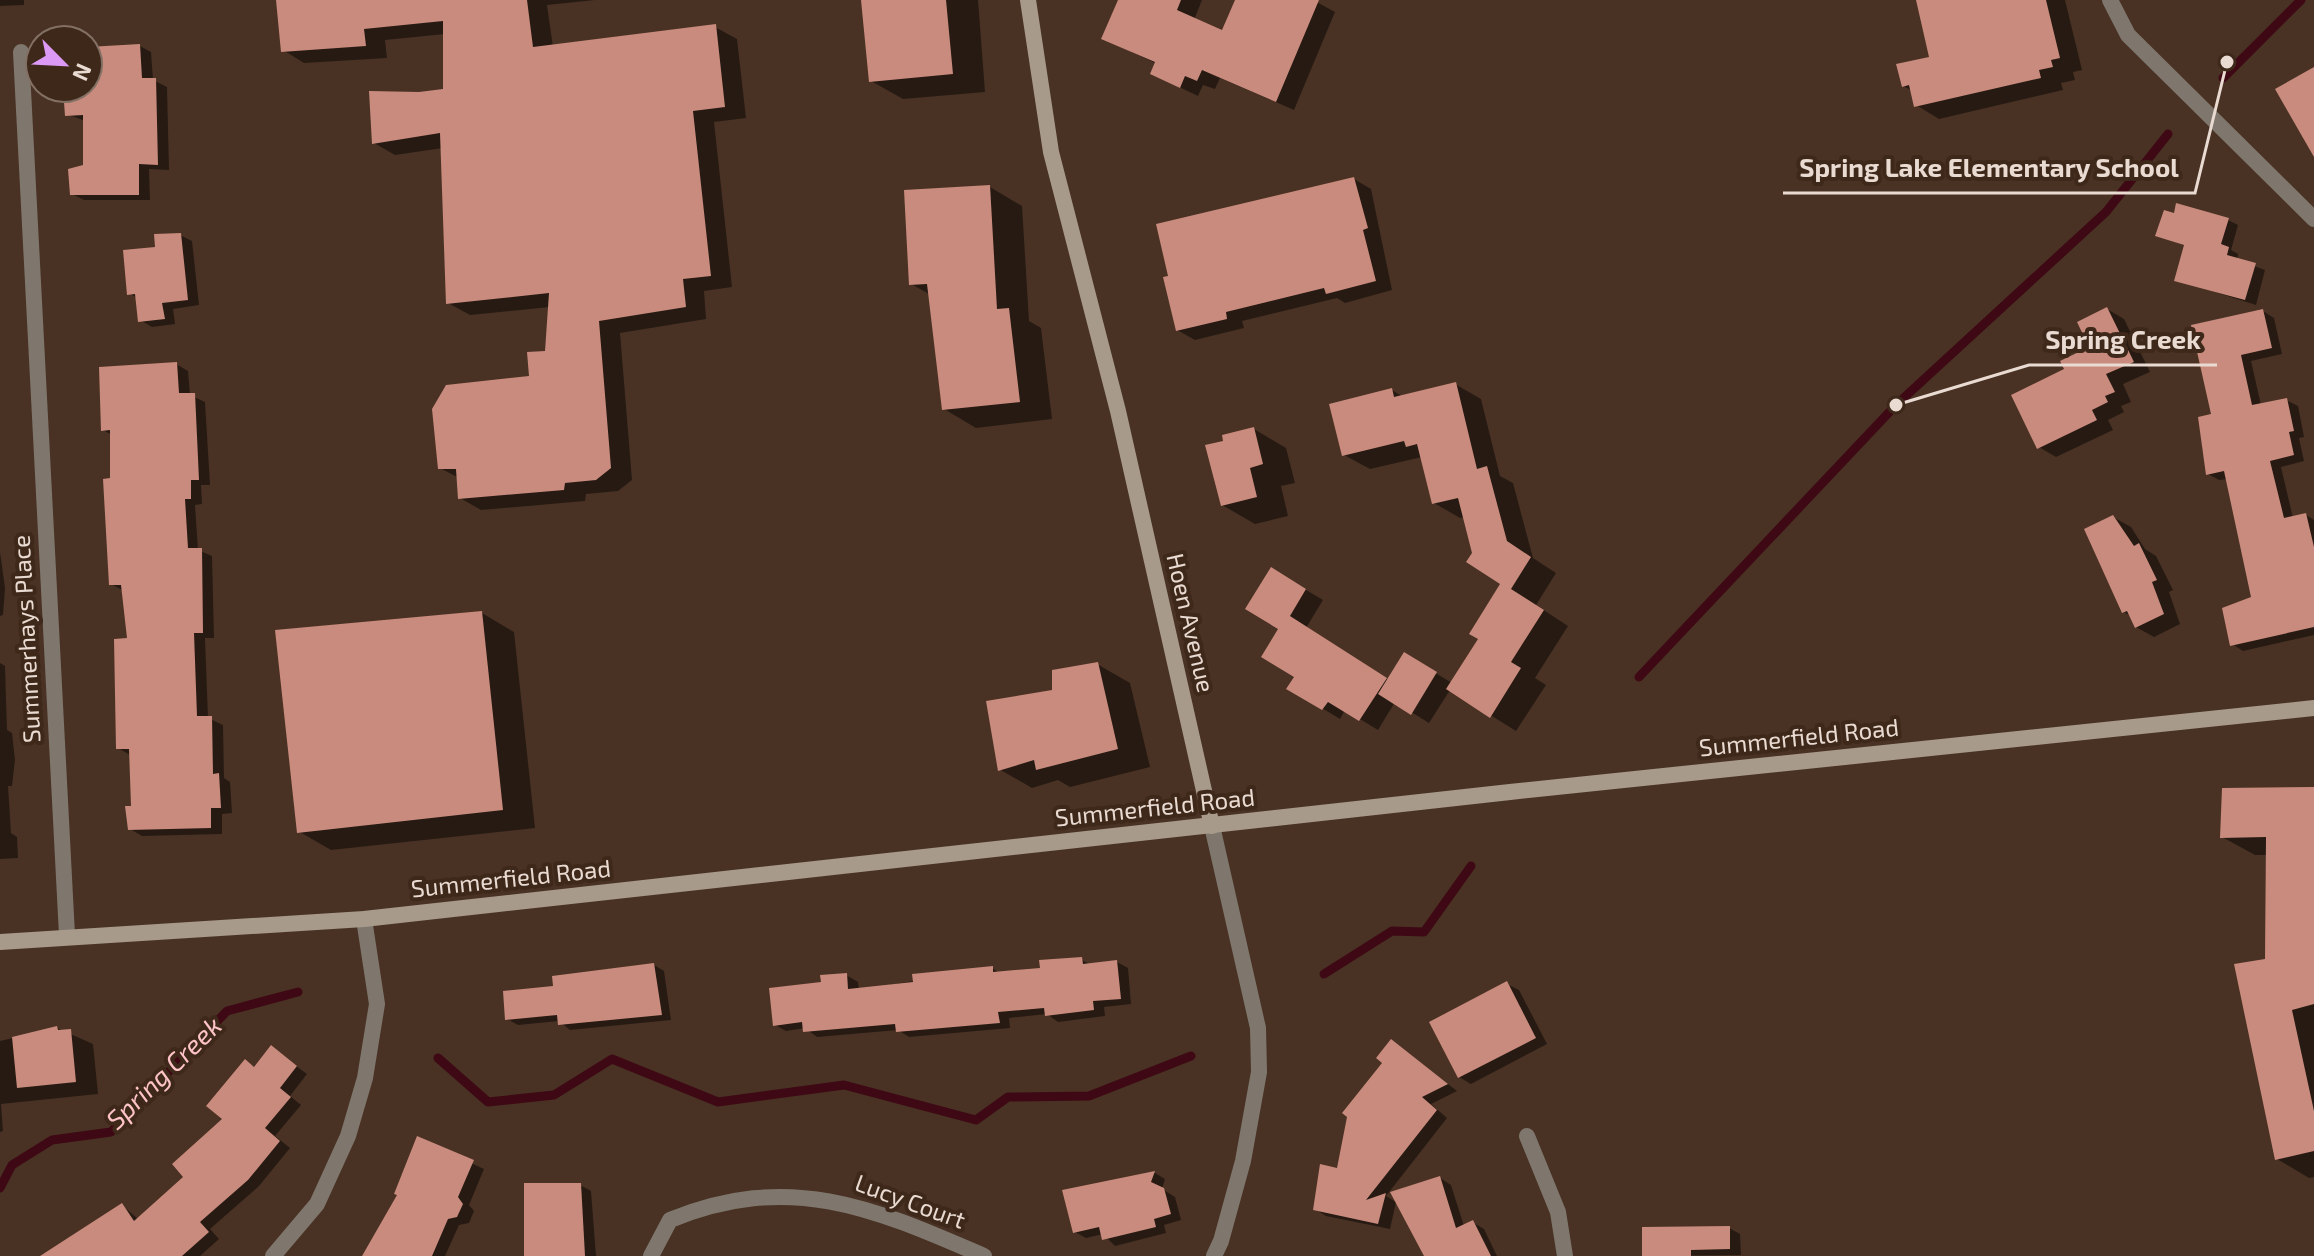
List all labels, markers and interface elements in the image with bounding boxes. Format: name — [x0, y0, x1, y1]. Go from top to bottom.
north arrow — [24, 24, 104, 104]
text: N — [68, 60, 98, 85]
callout: Spring Lake Elementary School — [1783, 143, 2195, 193]
text: Spring Lake Elementary School — [1799, 151, 2179, 183]
callout: Spring Creek — [2029, 315, 2217, 365]
text: Spring Creek — [2045, 323, 2201, 354]
street label: Summerhays Place — [6, 534, 45, 744]
street label: Hoen Avenue — [1161, 550, 1222, 695]
street label: Summerfield Road — [1698, 712, 1900, 761]
street label: Summerfield Road — [1054, 782, 1256, 831]
street label: Summerfield Road — [410, 853, 612, 902]
water label: Spring Creek — [99, 1009, 227, 1135]
street label: Lucy Court — [851, 1167, 970, 1234]

